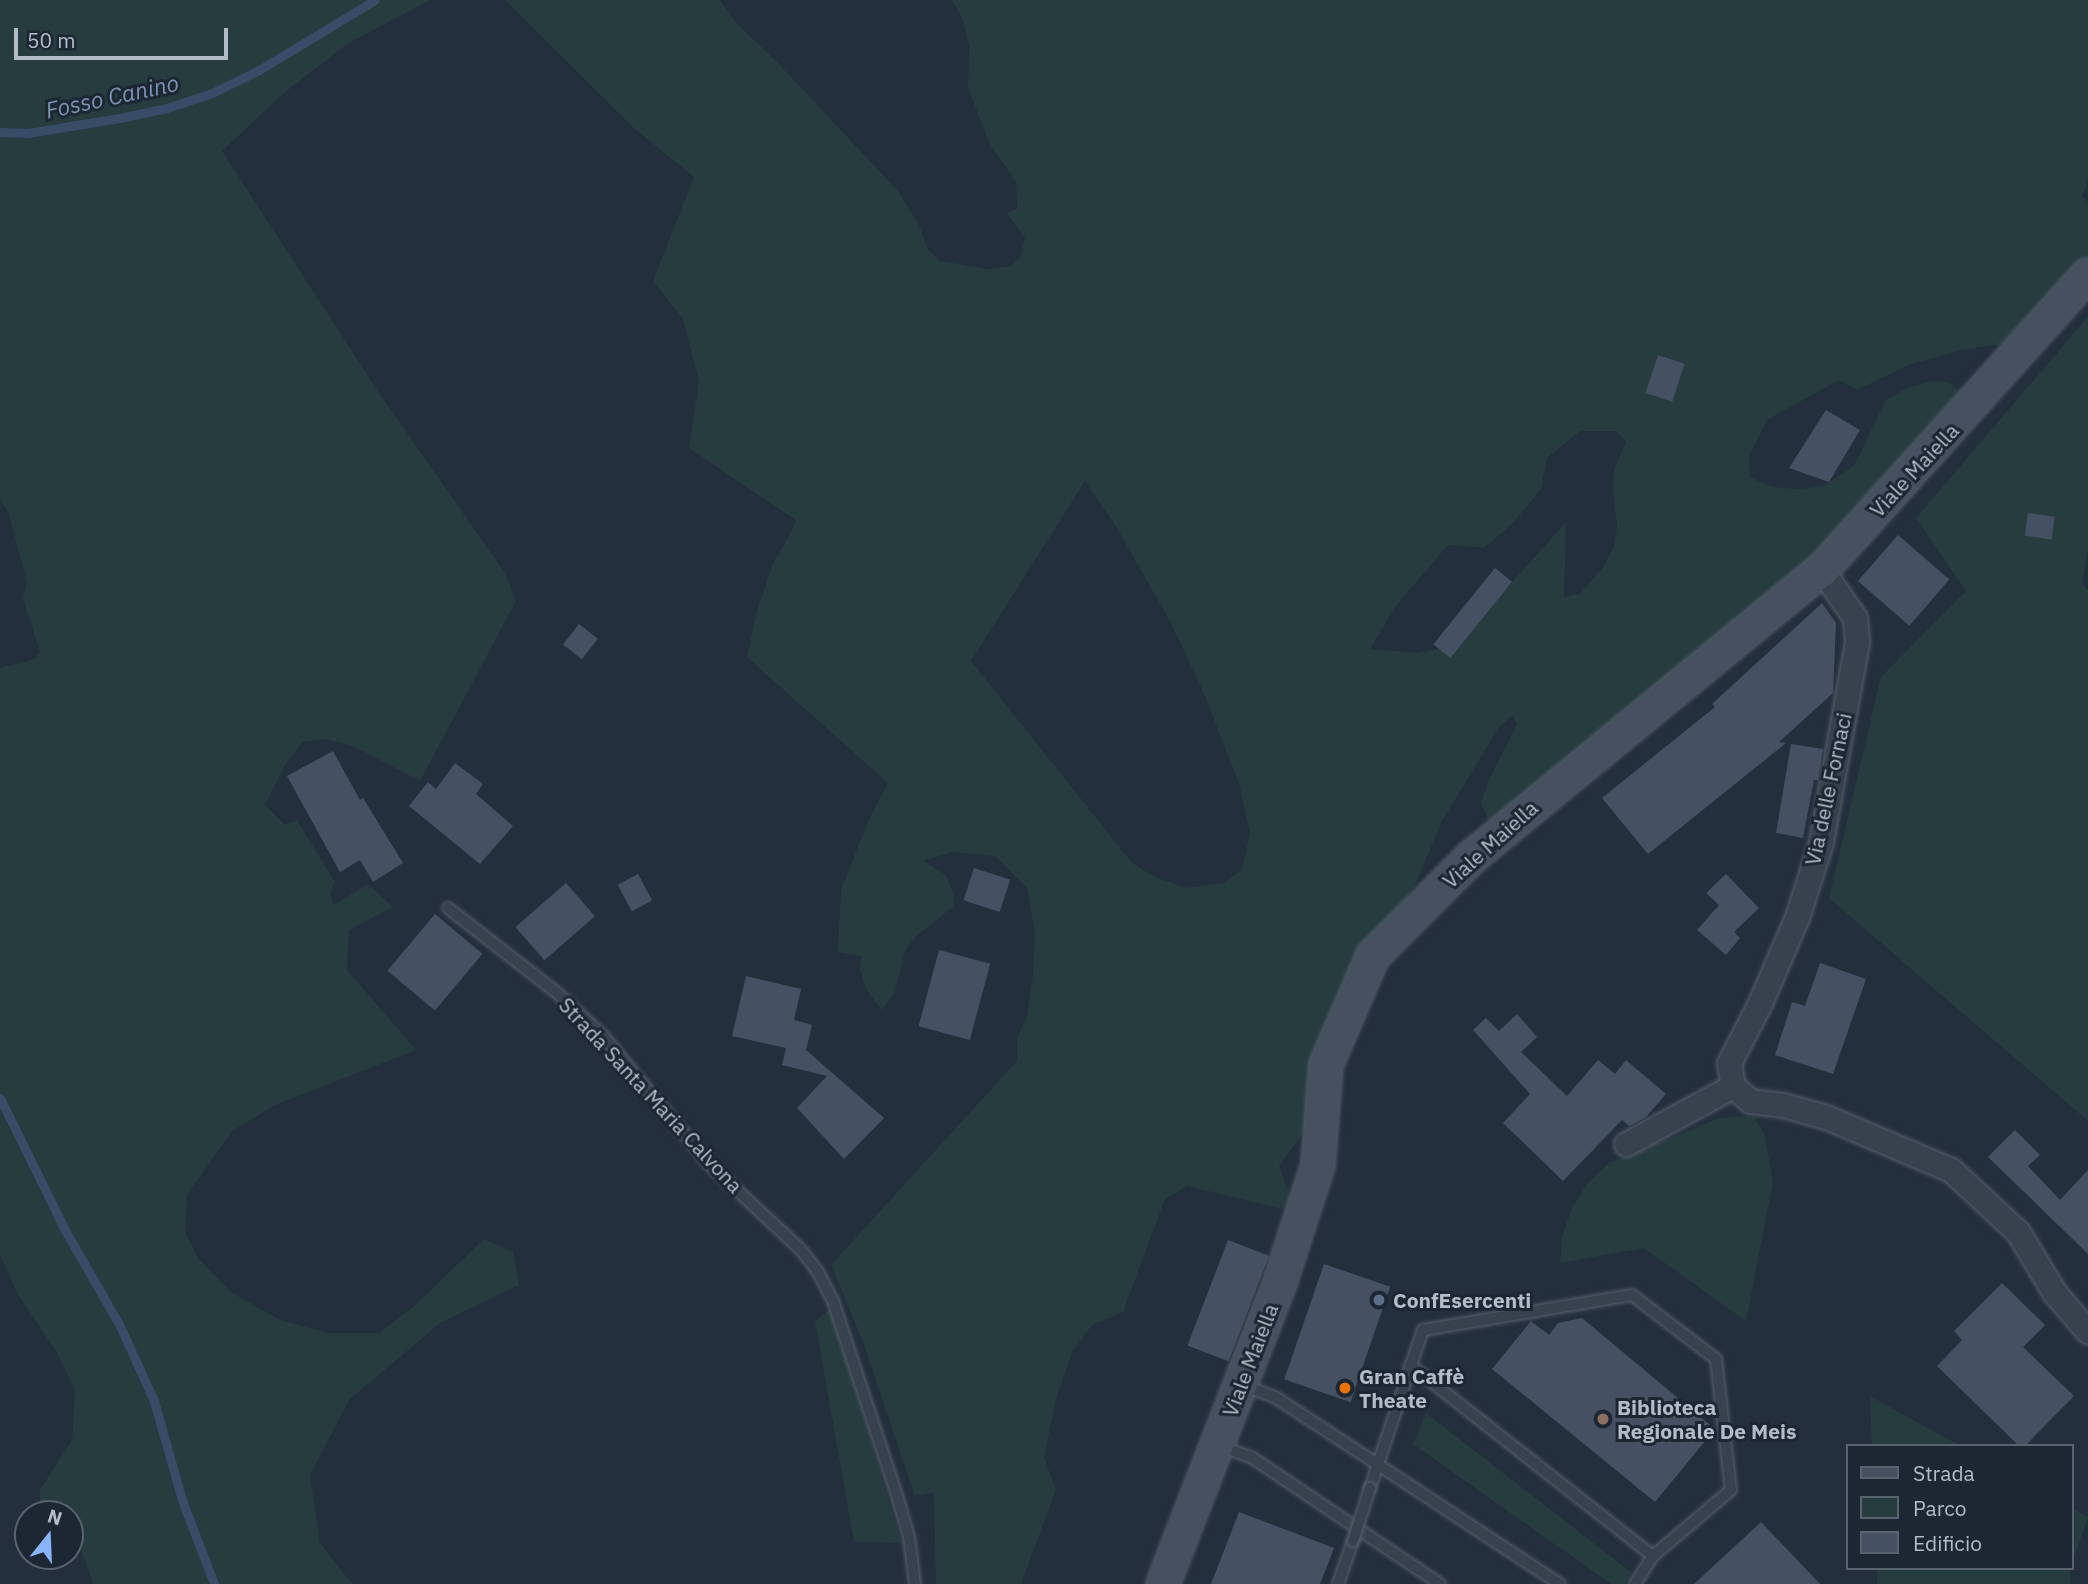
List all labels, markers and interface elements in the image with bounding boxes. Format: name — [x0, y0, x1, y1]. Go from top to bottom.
scale bar — [18, 14, 231, 58]
text: 50 m — [27, 26, 76, 54]
water label: Fosso Canino — [43, 68, 181, 124]
street label: Viale Maiella — [1864, 418, 1964, 522]
street label: Via delle Fornaci — [1800, 710, 1856, 868]
street label: Viale Maiella — [1437, 795, 1543, 893]
street label: Strada Santa Maria Calvona — [554, 992, 748, 1198]
place label: ConfEsercenti — [1393, 1287, 1531, 1313]
marker: ConfEsercenti — [1371, 1292, 1387, 1308]
street label: Viale Maiella — [1217, 1300, 1283, 1420]
place label: Gran Caffè Theate — [1359, 1363, 1464, 1413]
marker: Gran Caffè Theate — [1337, 1380, 1353, 1396]
place label: Biblioteca Regionale De Meis — [1617, 1394, 1797, 1444]
marker: Biblioteca Regionale De Meis — [1595, 1411, 1611, 1427]
legend — [1846, 1444, 2074, 1570]
text: Strada — [1913, 1459, 1975, 1487]
text: Parco — [1913, 1494, 1967, 1522]
north arrow — [14, 1500, 84, 1570]
text: N — [45, 1503, 65, 1530]
text: Edificio — [1913, 1529, 1982, 1557]

